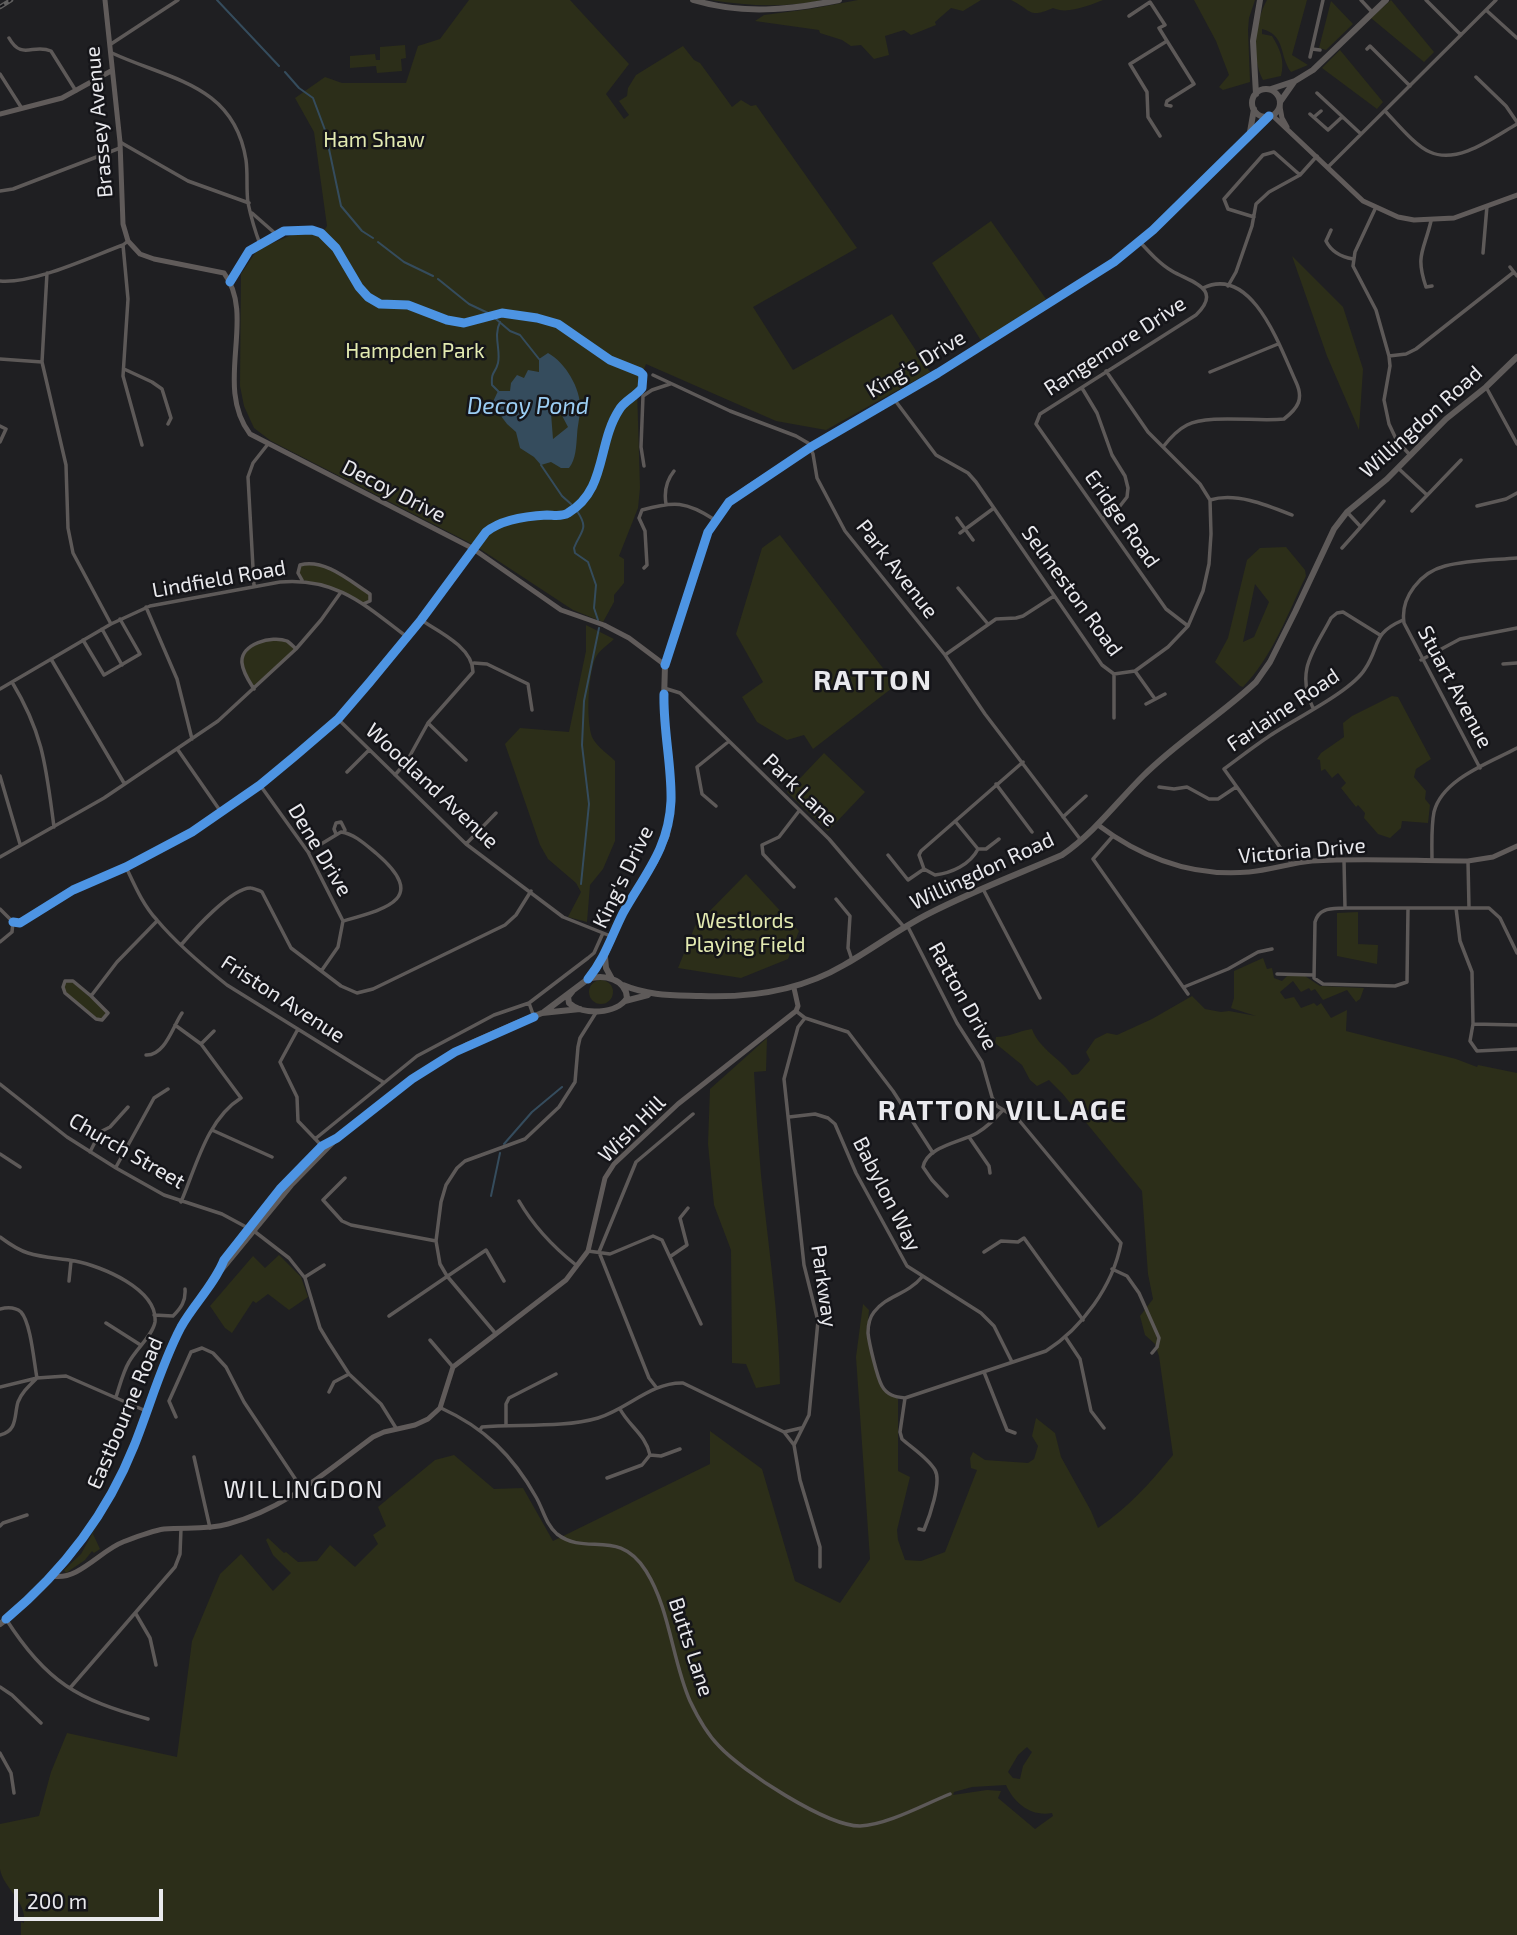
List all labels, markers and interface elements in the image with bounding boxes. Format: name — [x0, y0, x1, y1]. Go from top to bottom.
street label: Brassey Avenue — [80, 45, 118, 199]
park label: Ham Shaw — [323, 127, 425, 153]
street label: Rangemore Drive — [1039, 291, 1191, 401]
street label: King's Drive — [862, 325, 970, 403]
park label: Hampden Park — [345, 338, 485, 364]
street label: Willingdon Road — [1355, 360, 1487, 484]
water label: Decoy Pond — [467, 392, 589, 420]
street label: Decoy Drive — [338, 454, 450, 528]
street label: Eridge Road — [1079, 465, 1165, 573]
street label: Park Avenue — [851, 515, 943, 623]
street label: Selmeston Road — [1016, 521, 1128, 661]
street label: Lindfield Road — [150, 555, 288, 603]
street label: Stuart Avenue — [1412, 622, 1498, 752]
street label: Farlaine Road — [1222, 663, 1344, 757]
district label: RATTON — [814, 664, 932, 698]
street label: Woodland Avenue — [360, 718, 504, 854]
street label: Park Lane — [758, 748, 842, 832]
street label: Dene Drive — [283, 799, 357, 901]
street label: King's Drive — [587, 822, 659, 932]
street label: Willingdon Road — [906, 827, 1058, 915]
street label: Victoria Drive — [1237, 833, 1367, 869]
park label: Westlords Playing Field — [684, 908, 806, 958]
street label: Ratton Drive — [923, 938, 1003, 1054]
street label: Friston Avenue — [216, 950, 350, 1048]
street label: Wish Hill — [593, 1090, 671, 1168]
district label: RATTON VILLAGE — [880, 1094, 1126, 1128]
street label: Church Street — [64, 1108, 190, 1194]
street label: Babylon Way — [847, 1133, 927, 1255]
street label: Parkway — [806, 1243, 842, 1329]
street label: Eastbourne Road — [82, 1333, 168, 1493]
district label: WILLINGDON — [225, 1476, 383, 1504]
street label: Butts Lane — [663, 1595, 719, 1699]
scale bar — [18, 1876, 166, 1920]
text: 200 m — [27, 1888, 87, 1913]

